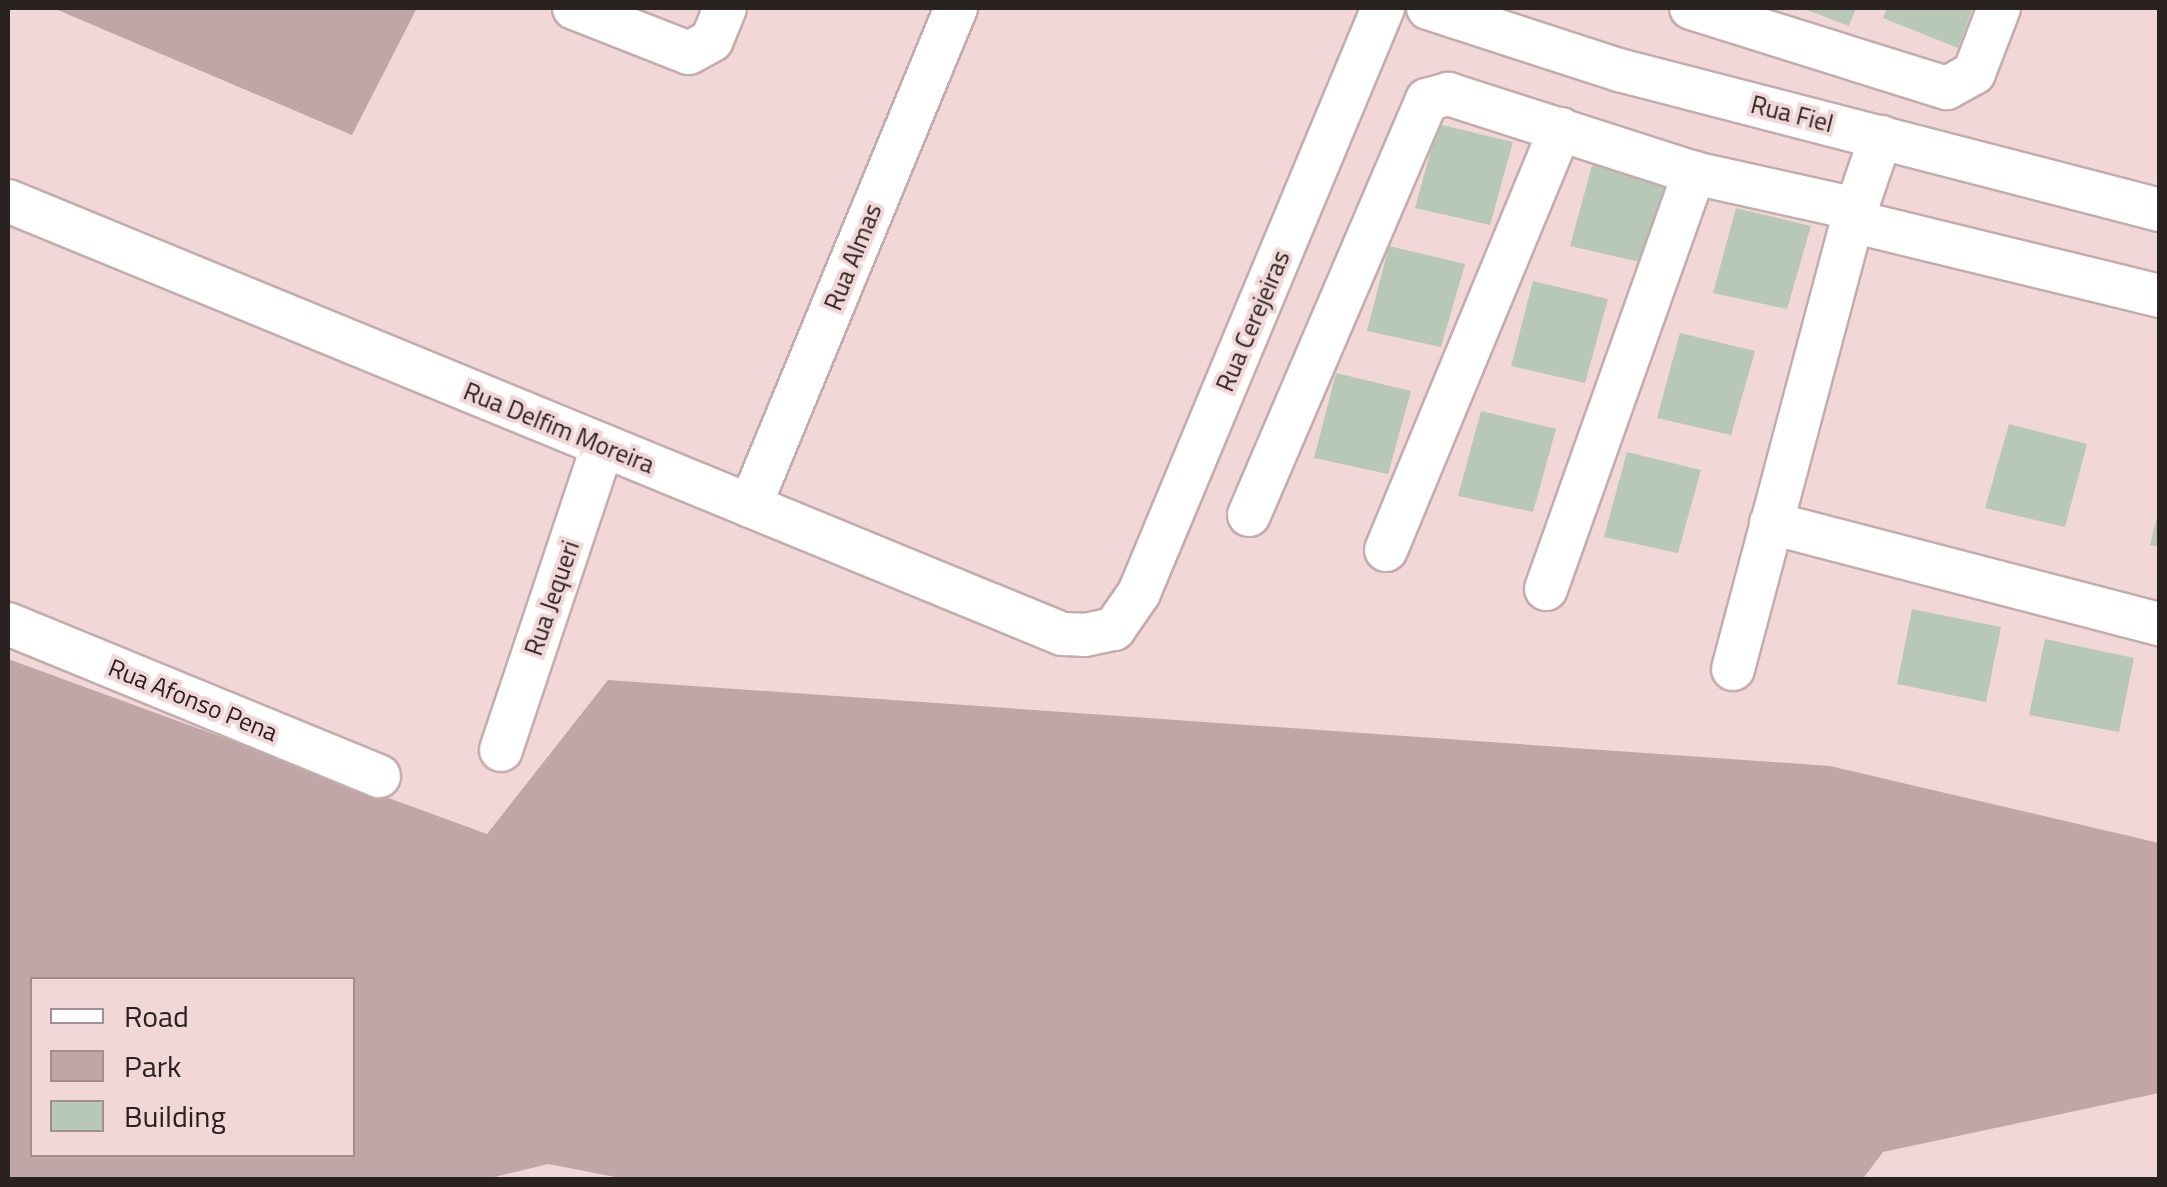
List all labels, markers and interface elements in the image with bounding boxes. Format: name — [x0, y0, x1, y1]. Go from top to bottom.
street label: Rua Fiel — [1748, 89, 1836, 139]
street label: Rua Almas — [818, 199, 888, 315]
street label: Rua Cerejeiras — [1210, 246, 1296, 396]
street label: Rua Delfim Moreira — [459, 376, 659, 480]
street label: Rua Jequeri — [518, 537, 586, 659]
street label: Rua Afonso Pena — [104, 652, 282, 748]
legend — [30, 977, 355, 1157]
text: Road — [124, 993, 189, 1039]
text: Park — [124, 1043, 181, 1089]
text: Building — [124, 1093, 226, 1139]

